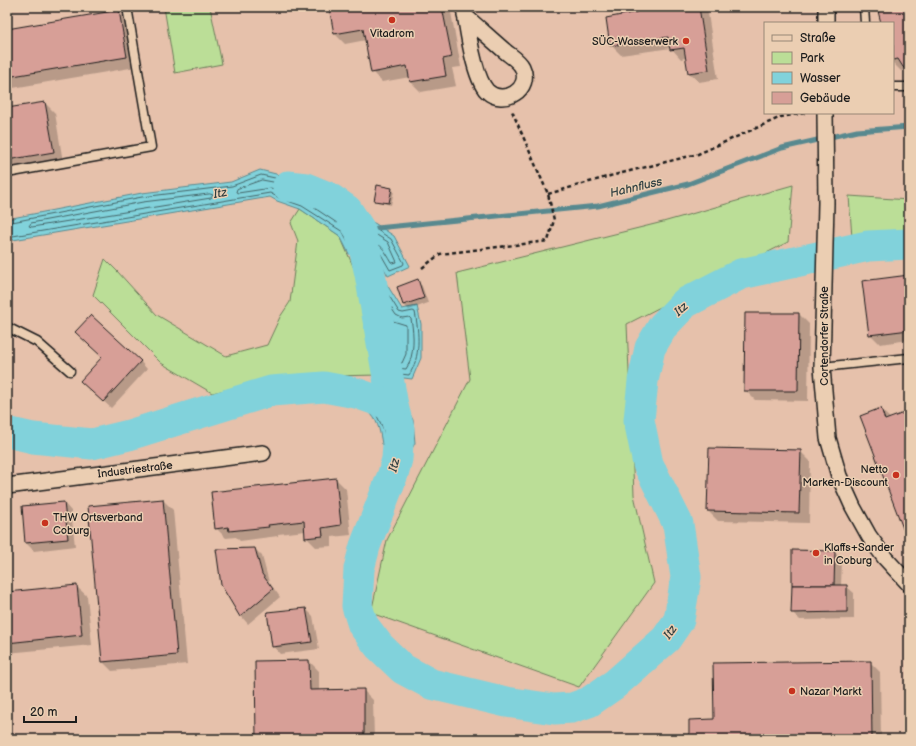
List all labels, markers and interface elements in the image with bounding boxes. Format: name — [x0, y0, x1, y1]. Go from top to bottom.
marker: Vitadrom — [387, 15, 397, 25]
legend — [764, 22, 894, 114]
place label: Vitadrom — [370, 27, 414, 40]
text: Straße — [800, 31, 836, 46]
place label: SÜC-Wasserwerk — [592, 34, 679, 48]
marker: SÜC-Wasserwerk — [681, 36, 691, 46]
text: Park — [800, 51, 824, 66]
text: Wasser — [800, 71, 841, 86]
text: Gebäude — [800, 91, 850, 106]
water label: Hahnfluss — [608, 174, 664, 201]
water label: Itz — [211, 185, 228, 202]
street label: Cortendorfer Straße — [818, 286, 831, 386]
water label: Itz — [671, 299, 692, 320]
water label: Itz — [385, 456, 404, 474]
street label: Industriestraße — [97, 458, 174, 481]
place label: Netto Marken-Discount — [803, 463, 889, 489]
marker: Netto Marken-Discount — [891, 470, 901, 480]
place label: THW Ortsverband Coburg — [53, 511, 143, 537]
marker: THW Ortsverband Coburg — [40, 518, 50, 528]
place label: Klaffs+Sander in Coburg — [824, 541, 895, 567]
marker: Klaffs+Sander in Coburg — [811, 548, 821, 558]
water label: Itz — [660, 622, 681, 643]
place label: Nazar Markt — [800, 685, 862, 698]
marker: Nazar Markt — [787, 686, 797, 696]
scale bar — [24, 698, 76, 724]
text: 20 m — [30, 705, 57, 720]

